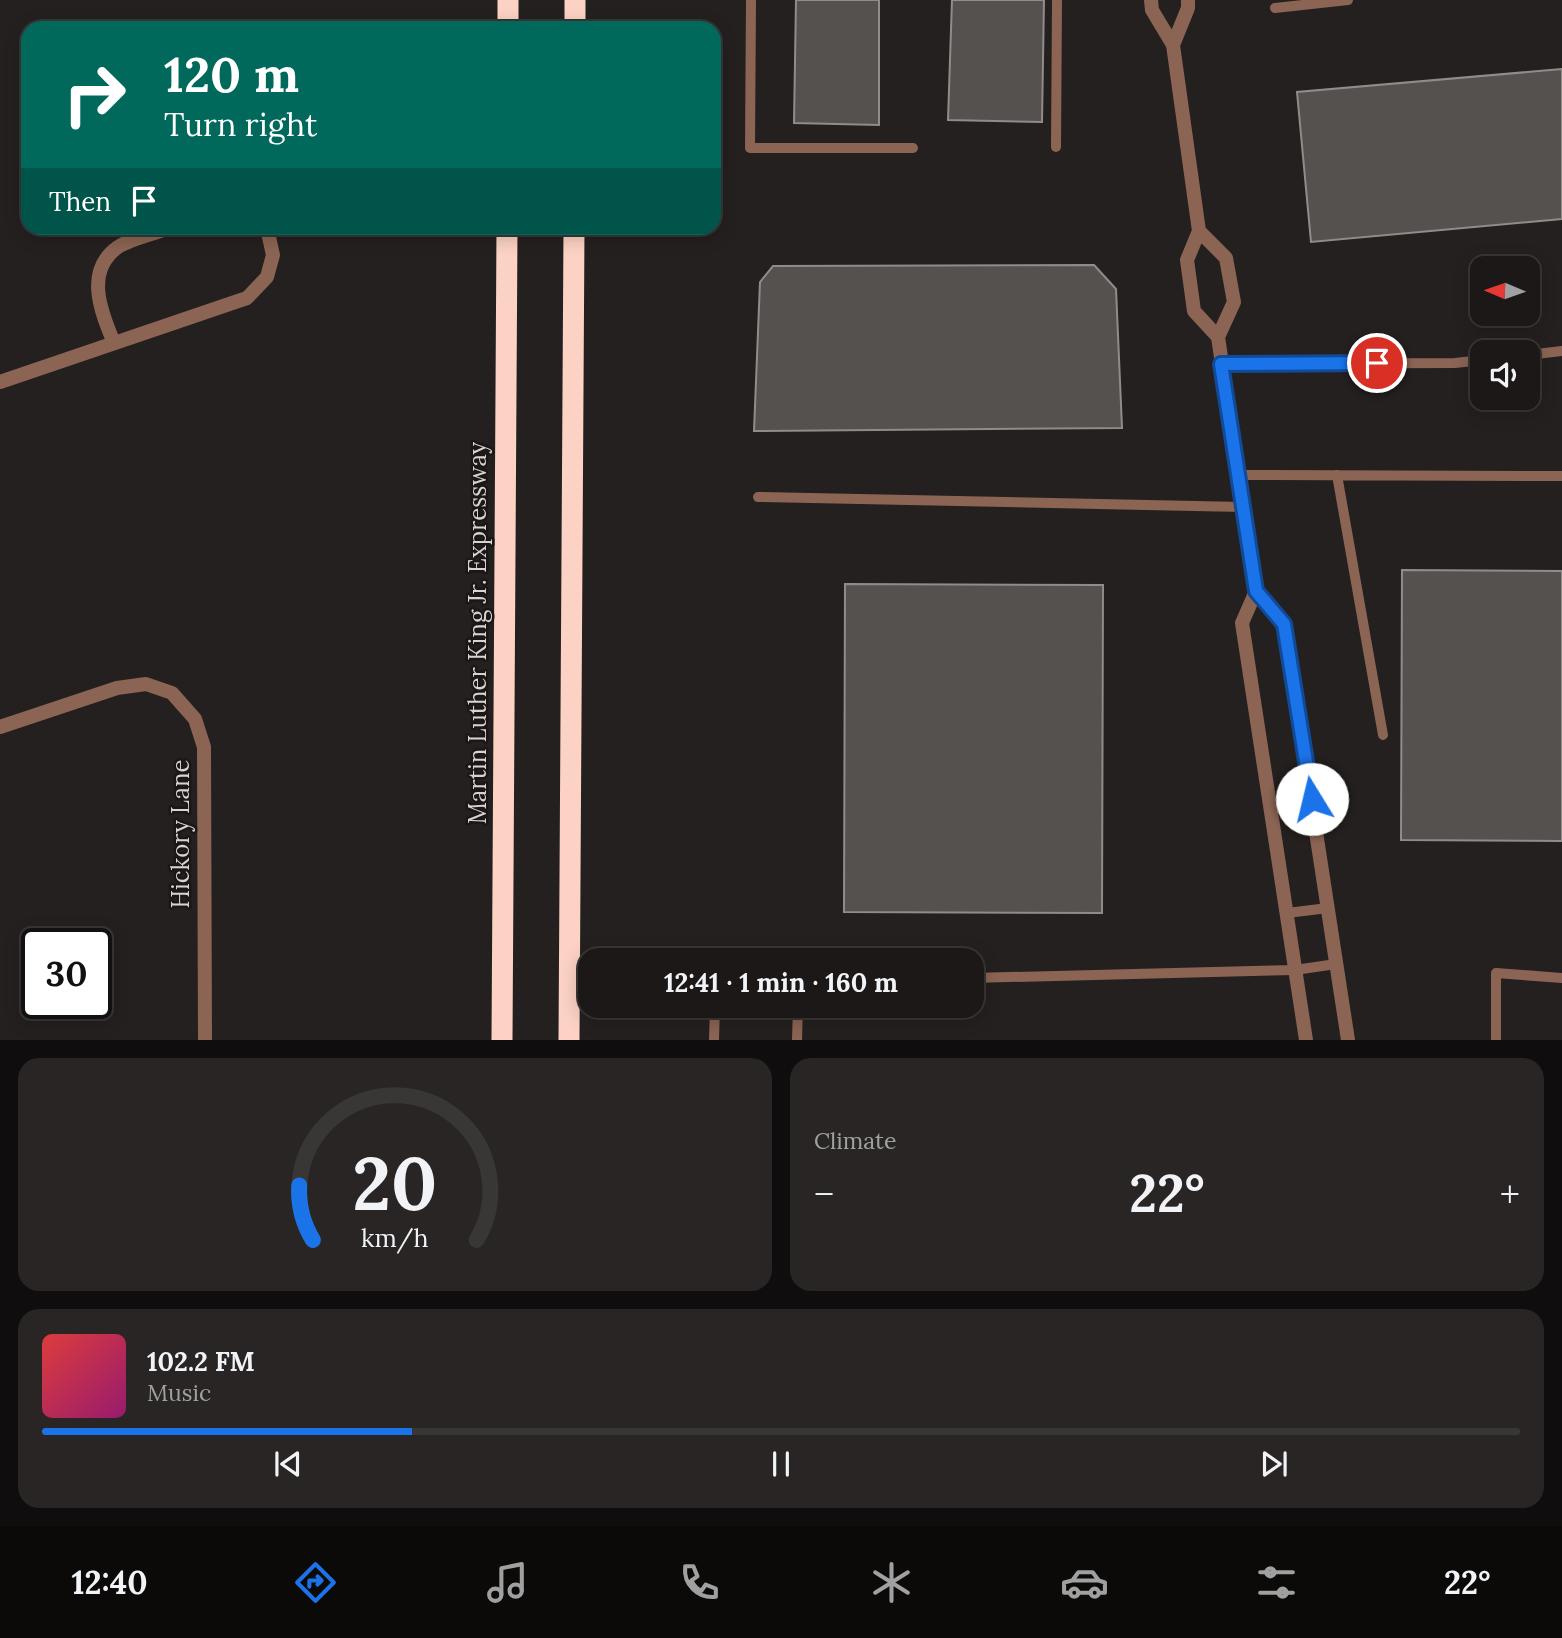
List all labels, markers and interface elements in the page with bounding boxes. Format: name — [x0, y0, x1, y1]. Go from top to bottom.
text: 120 m — [164, 43, 299, 105]
icon: right — [49, 49, 140, 140]
text: Turn right — [164, 104, 317, 145]
icon: arrive — [125, 182, 163, 220]
text: Then — [49, 185, 111, 218]
north arrow — [1470, 256, 1540, 326]
map controls — [1470, 256, 1540, 410]
pin — [1347, 333, 1407, 393]
button: sound — [1470, 340, 1540, 410]
icon: arrive — [1358, 344, 1396, 382]
street label: Martin Luther King Jr. Expressway — [462, 441, 493, 824]
street label: Hickory Lane — [165, 760, 196, 908]
position arrow — [1275, 762, 1349, 836]
speed limit sign: 30 — [21, 928, 112, 1019]
text: 12:41 · 1 min · 160 m — [664, 966, 898, 999]
text: Climate — [814, 1126, 896, 1155]
text: 20 — [352, 1138, 438, 1231]
text: 22° — [1129, 1160, 1205, 1226]
text: − — [814, 1170, 834, 1218]
text: + — [1500, 1170, 1520, 1218]
text: km/h — [361, 1222, 429, 1254]
text: 102.2 FM — [147, 1345, 255, 1378]
text: Music — [147, 1378, 211, 1407]
icon: previous — [269, 1445, 307, 1483]
icon: pause — [762, 1445, 800, 1483]
icon: next — [1255, 1445, 1293, 1483]
icon: directions — [291, 1558, 340, 1607]
icon: music — [483, 1558, 532, 1607]
icon: phone — [675, 1558, 724, 1607]
icon: climate — [867, 1558, 916, 1607]
icon: car — [1060, 1558, 1109, 1607]
icon: filters — [1252, 1558, 1301, 1607]
text: 12:40 — [72, 1562, 148, 1603]
text: 22° — [1444, 1562, 1490, 1603]

